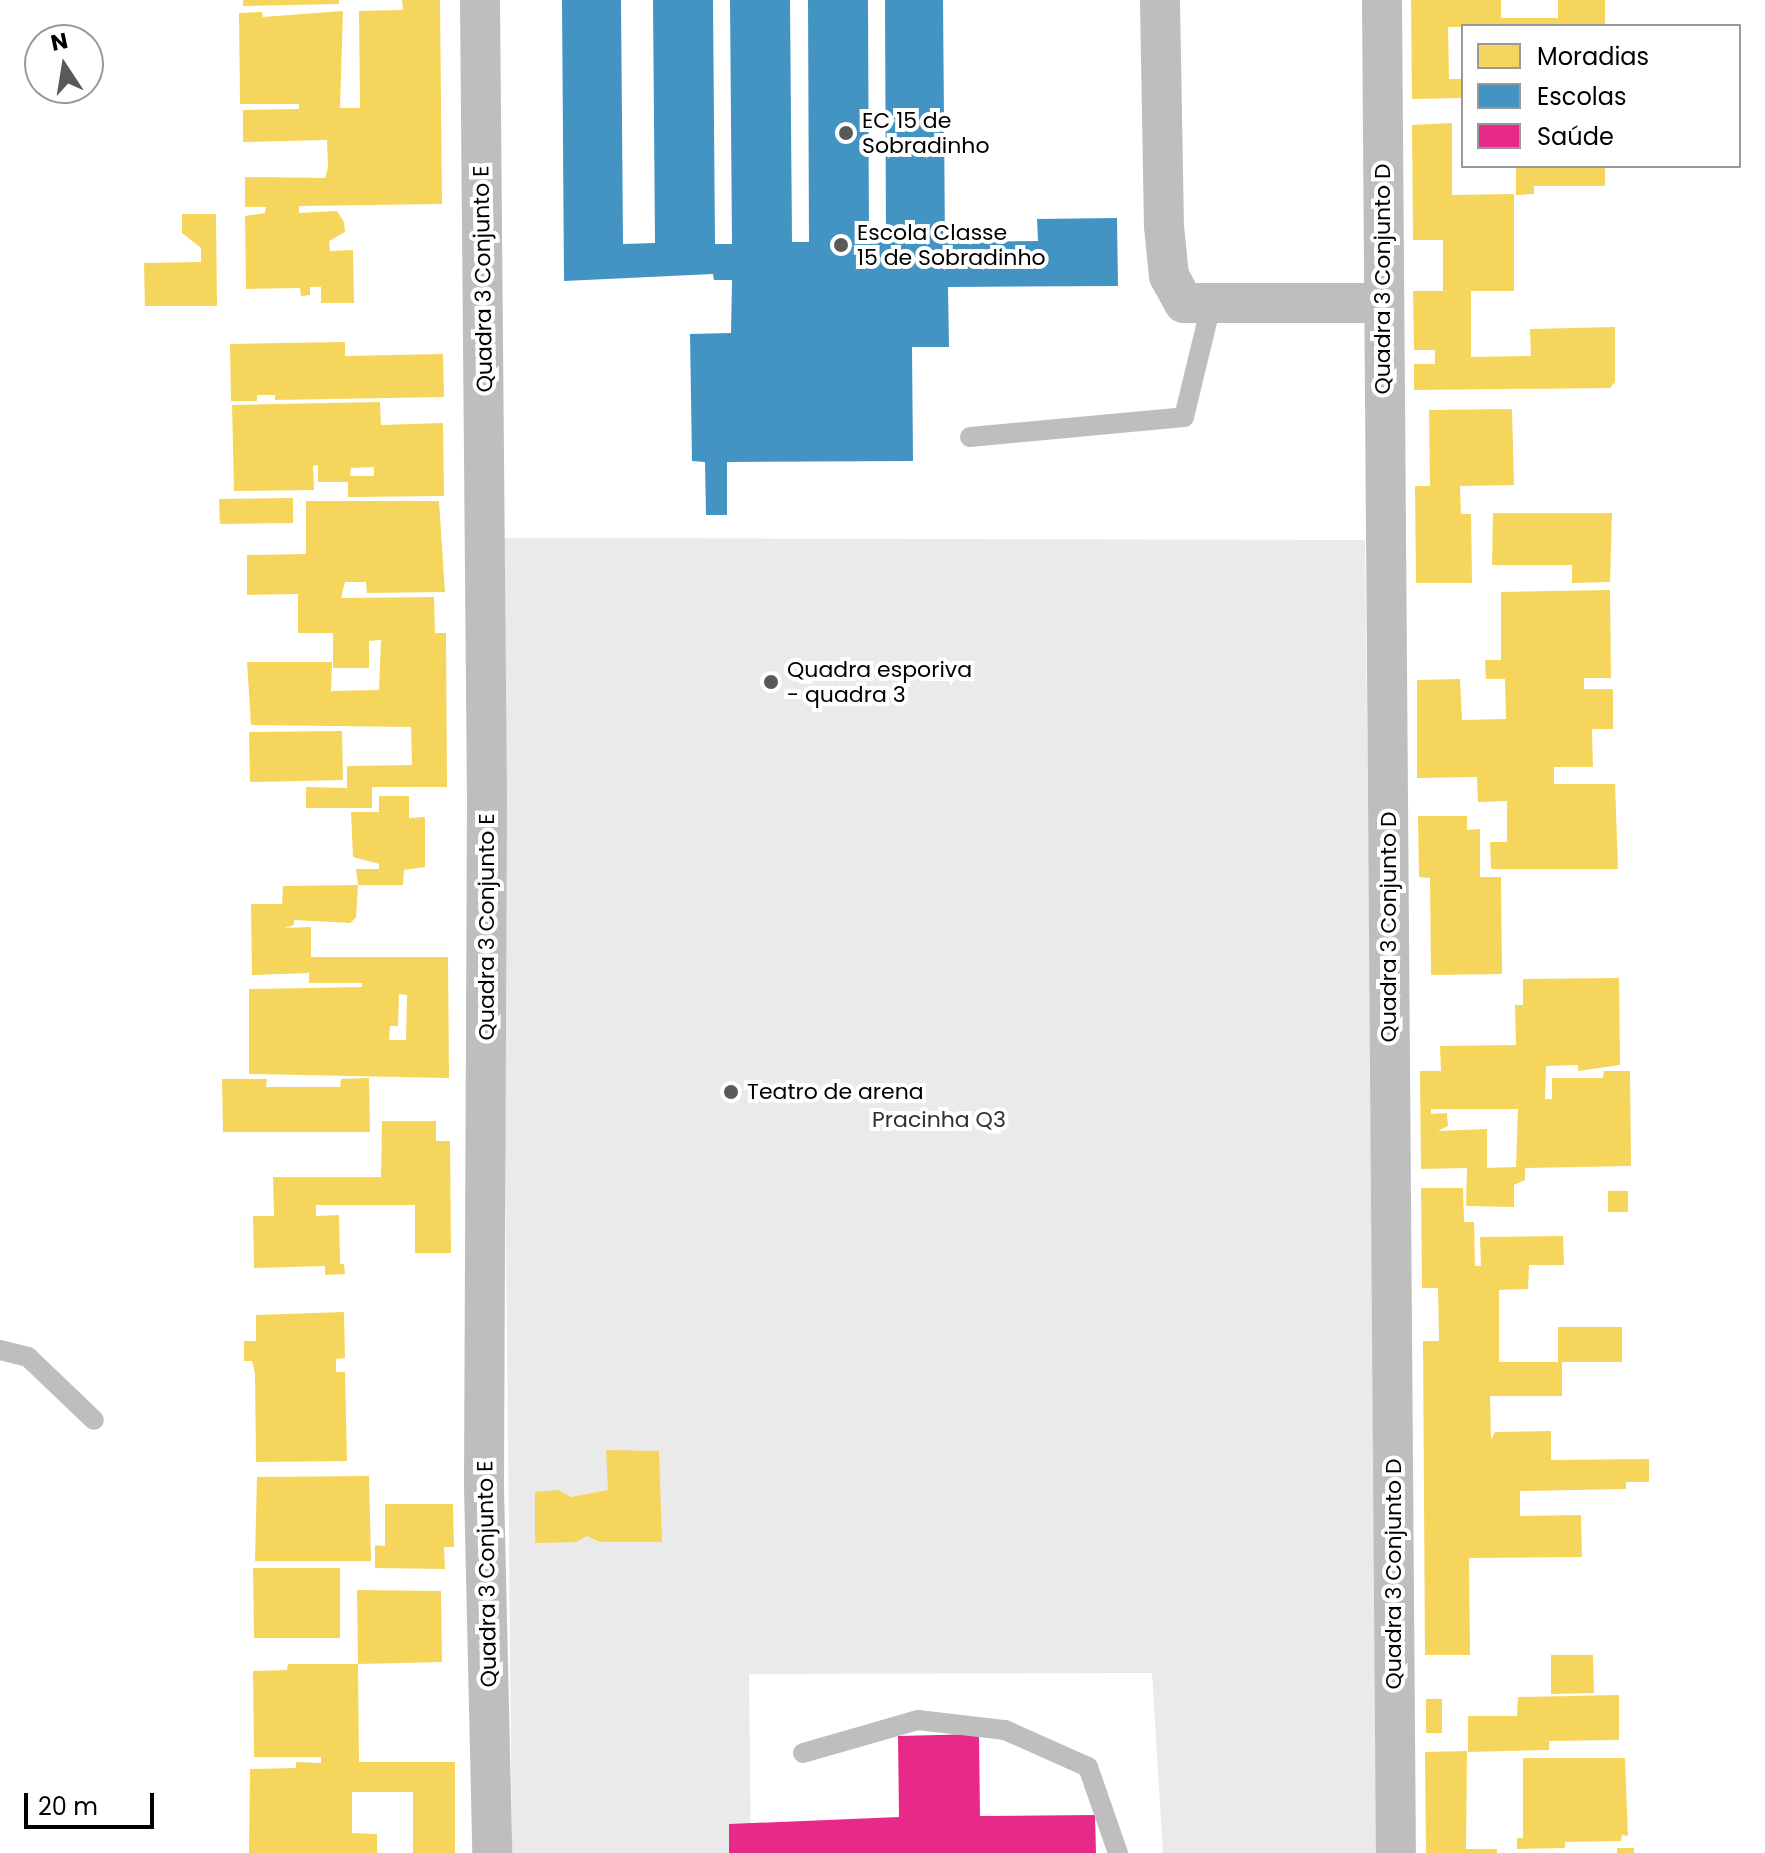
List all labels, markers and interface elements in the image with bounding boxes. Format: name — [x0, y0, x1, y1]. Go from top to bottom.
north arrow — [24, 24, 104, 104]
legend — [1461, 24, 1741, 168]
text: N — [48, 25, 71, 59]
text: Moradias — [1537, 40, 1649, 73]
text: Escolas — [1537, 80, 1626, 113]
place label: EC 15 de Sobradinho — [862, 107, 989, 158]
text: Saúde — [1537, 120, 1614, 153]
marker: EC 15 de Sobradinho — [837, 124, 855, 142]
street label: Quadra 3 Conjunto D — [1370, 163, 1396, 395]
street label: Quadra 3 Conjunto E — [468, 165, 498, 393]
place label: Escola Classe 15 de Sobradinho — [857, 219, 1046, 270]
marker: Escola Classe 15 de Sobradinho — [832, 236, 850, 254]
place label: Quadra esporiva - quadra 3 — [787, 656, 972, 708]
marker: Quadra esporiva - quadra 3 — [762, 673, 780, 691]
street label: Quadra 3 Conjunto D — [1376, 811, 1402, 1043]
street label: Quadra 3 Conjunto E — [474, 814, 500, 1040]
place label: Teatro de arena — [747, 1079, 924, 1105]
marker: Teatro de arena — [722, 1083, 740, 1101]
park label: Pracinha Q3 — [872, 1107, 1006, 1133]
street label: Quadra 3 Conjunto D — [1381, 1458, 1407, 1690]
street label: Quadra 3 Conjunto E — [472, 1460, 502, 1688]
scale bar — [28, 1777, 158, 1827]
text: 20 m — [38, 1790, 98, 1823]

